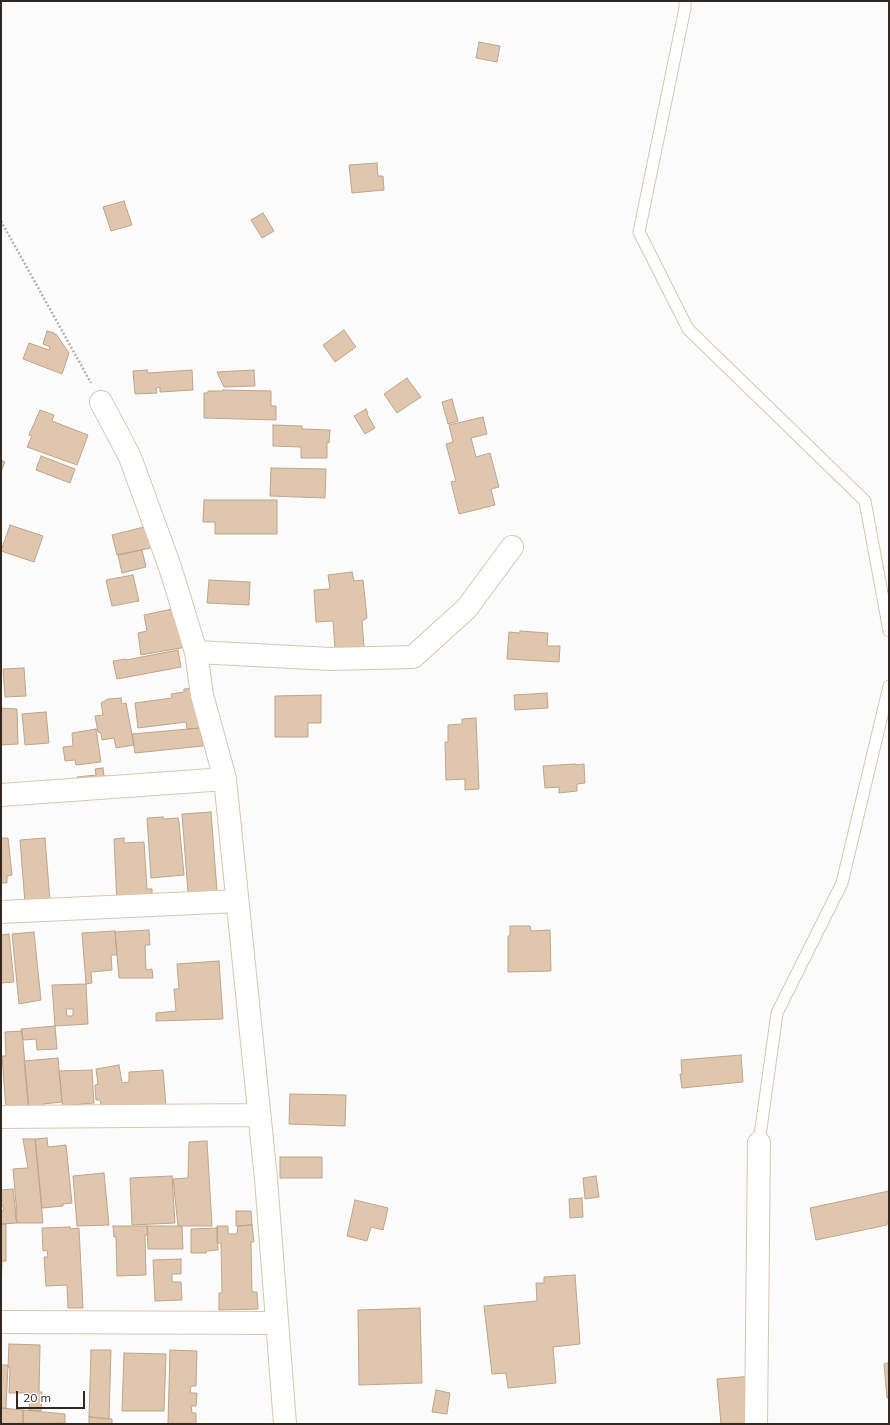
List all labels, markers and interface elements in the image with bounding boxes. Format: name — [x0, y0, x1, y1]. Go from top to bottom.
scale bar — [18, 1383, 87, 1409]
text: 20 m — [23, 1390, 51, 1405]

